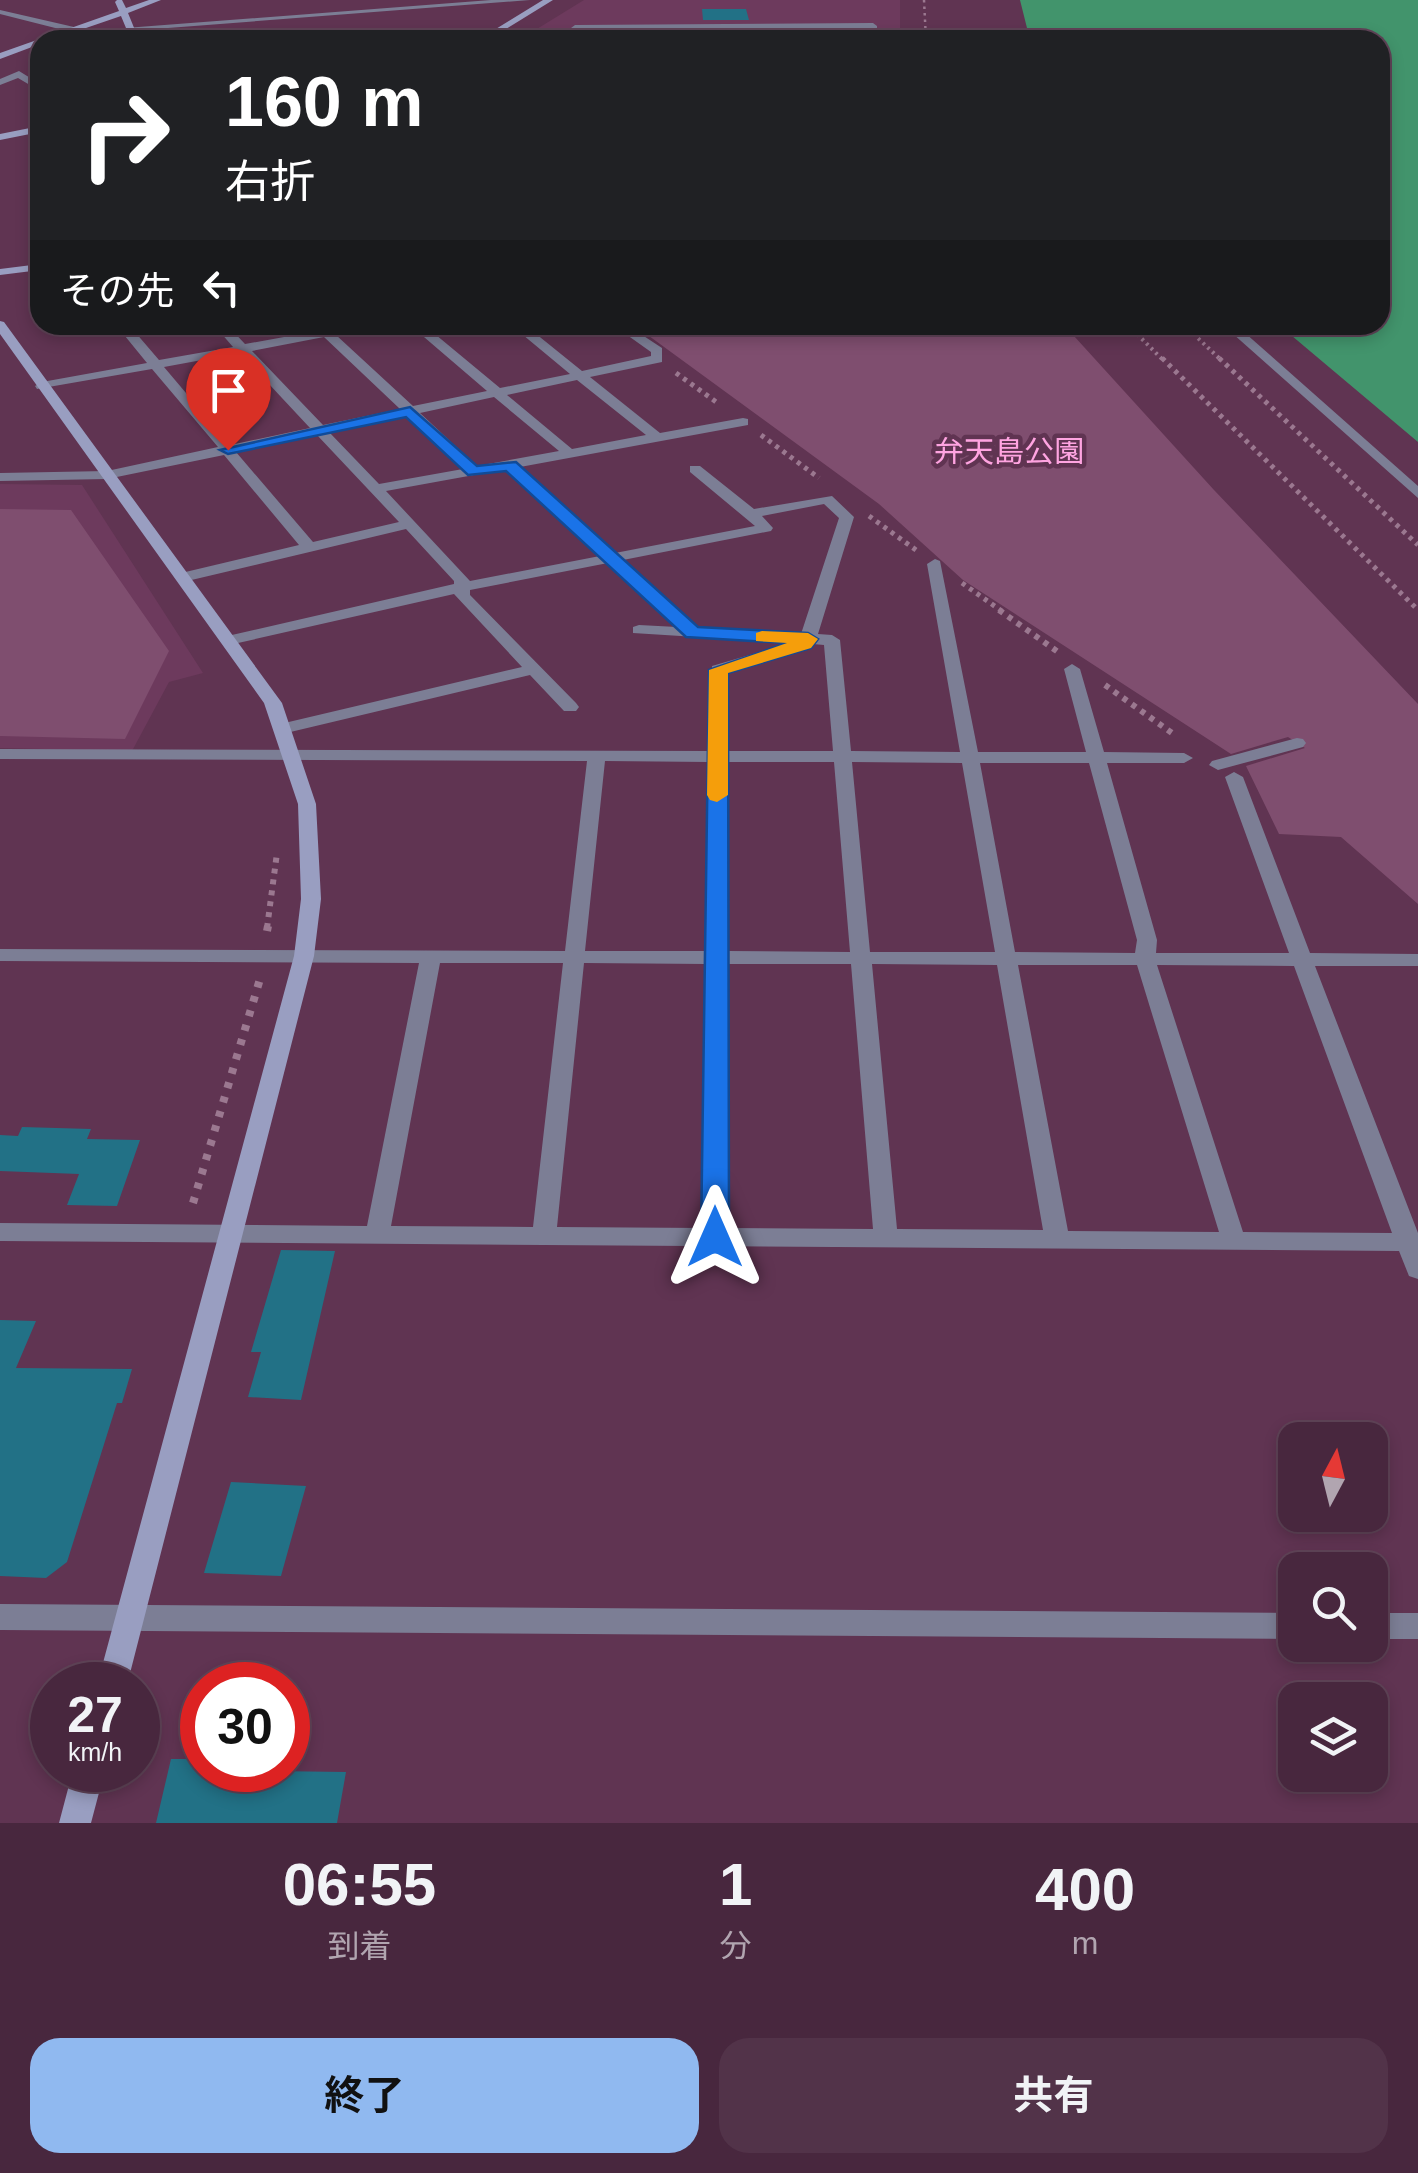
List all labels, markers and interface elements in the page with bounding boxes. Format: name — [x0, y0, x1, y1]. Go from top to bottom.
text: 160 m — [225, 63, 423, 141]
icon: right — [60, 70, 190, 200]
text: 右折 — [225, 156, 315, 207]
icon: left — [194, 260, 249, 315]
text: その先 — [60, 270, 174, 312]
pin — [186, 348, 271, 451]
icon: arrive — [201, 363, 256, 418]
park label: 弁天島公園 — [934, 435, 1084, 468]
position arrow — [663, 1185, 767, 1289]
north arrow — [1278, 1422, 1388, 1532]
map controls — [1278, 1422, 1388, 1792]
button: search — [1278, 1552, 1388, 1662]
speed limit sign: 30 — [180, 1662, 310, 1792]
button: layers — [1278, 1682, 1388, 1792]
text: 27 — [67, 1687, 123, 1743]
text: km/h — [68, 1738, 122, 1766]
text: 06:55 — [283, 1851, 436, 1918]
text: 1 — [719, 1851, 752, 1918]
text: 400 — [1035, 1856, 1135, 1923]
text: m — [1072, 1925, 1098, 1961]
text: 到着 — [327, 1928, 391, 1964]
text: 分 — [720, 1928, 752, 1964]
button: 終了 — [30, 2038, 699, 2153]
button: 共有 — [719, 2038, 1388, 2153]

